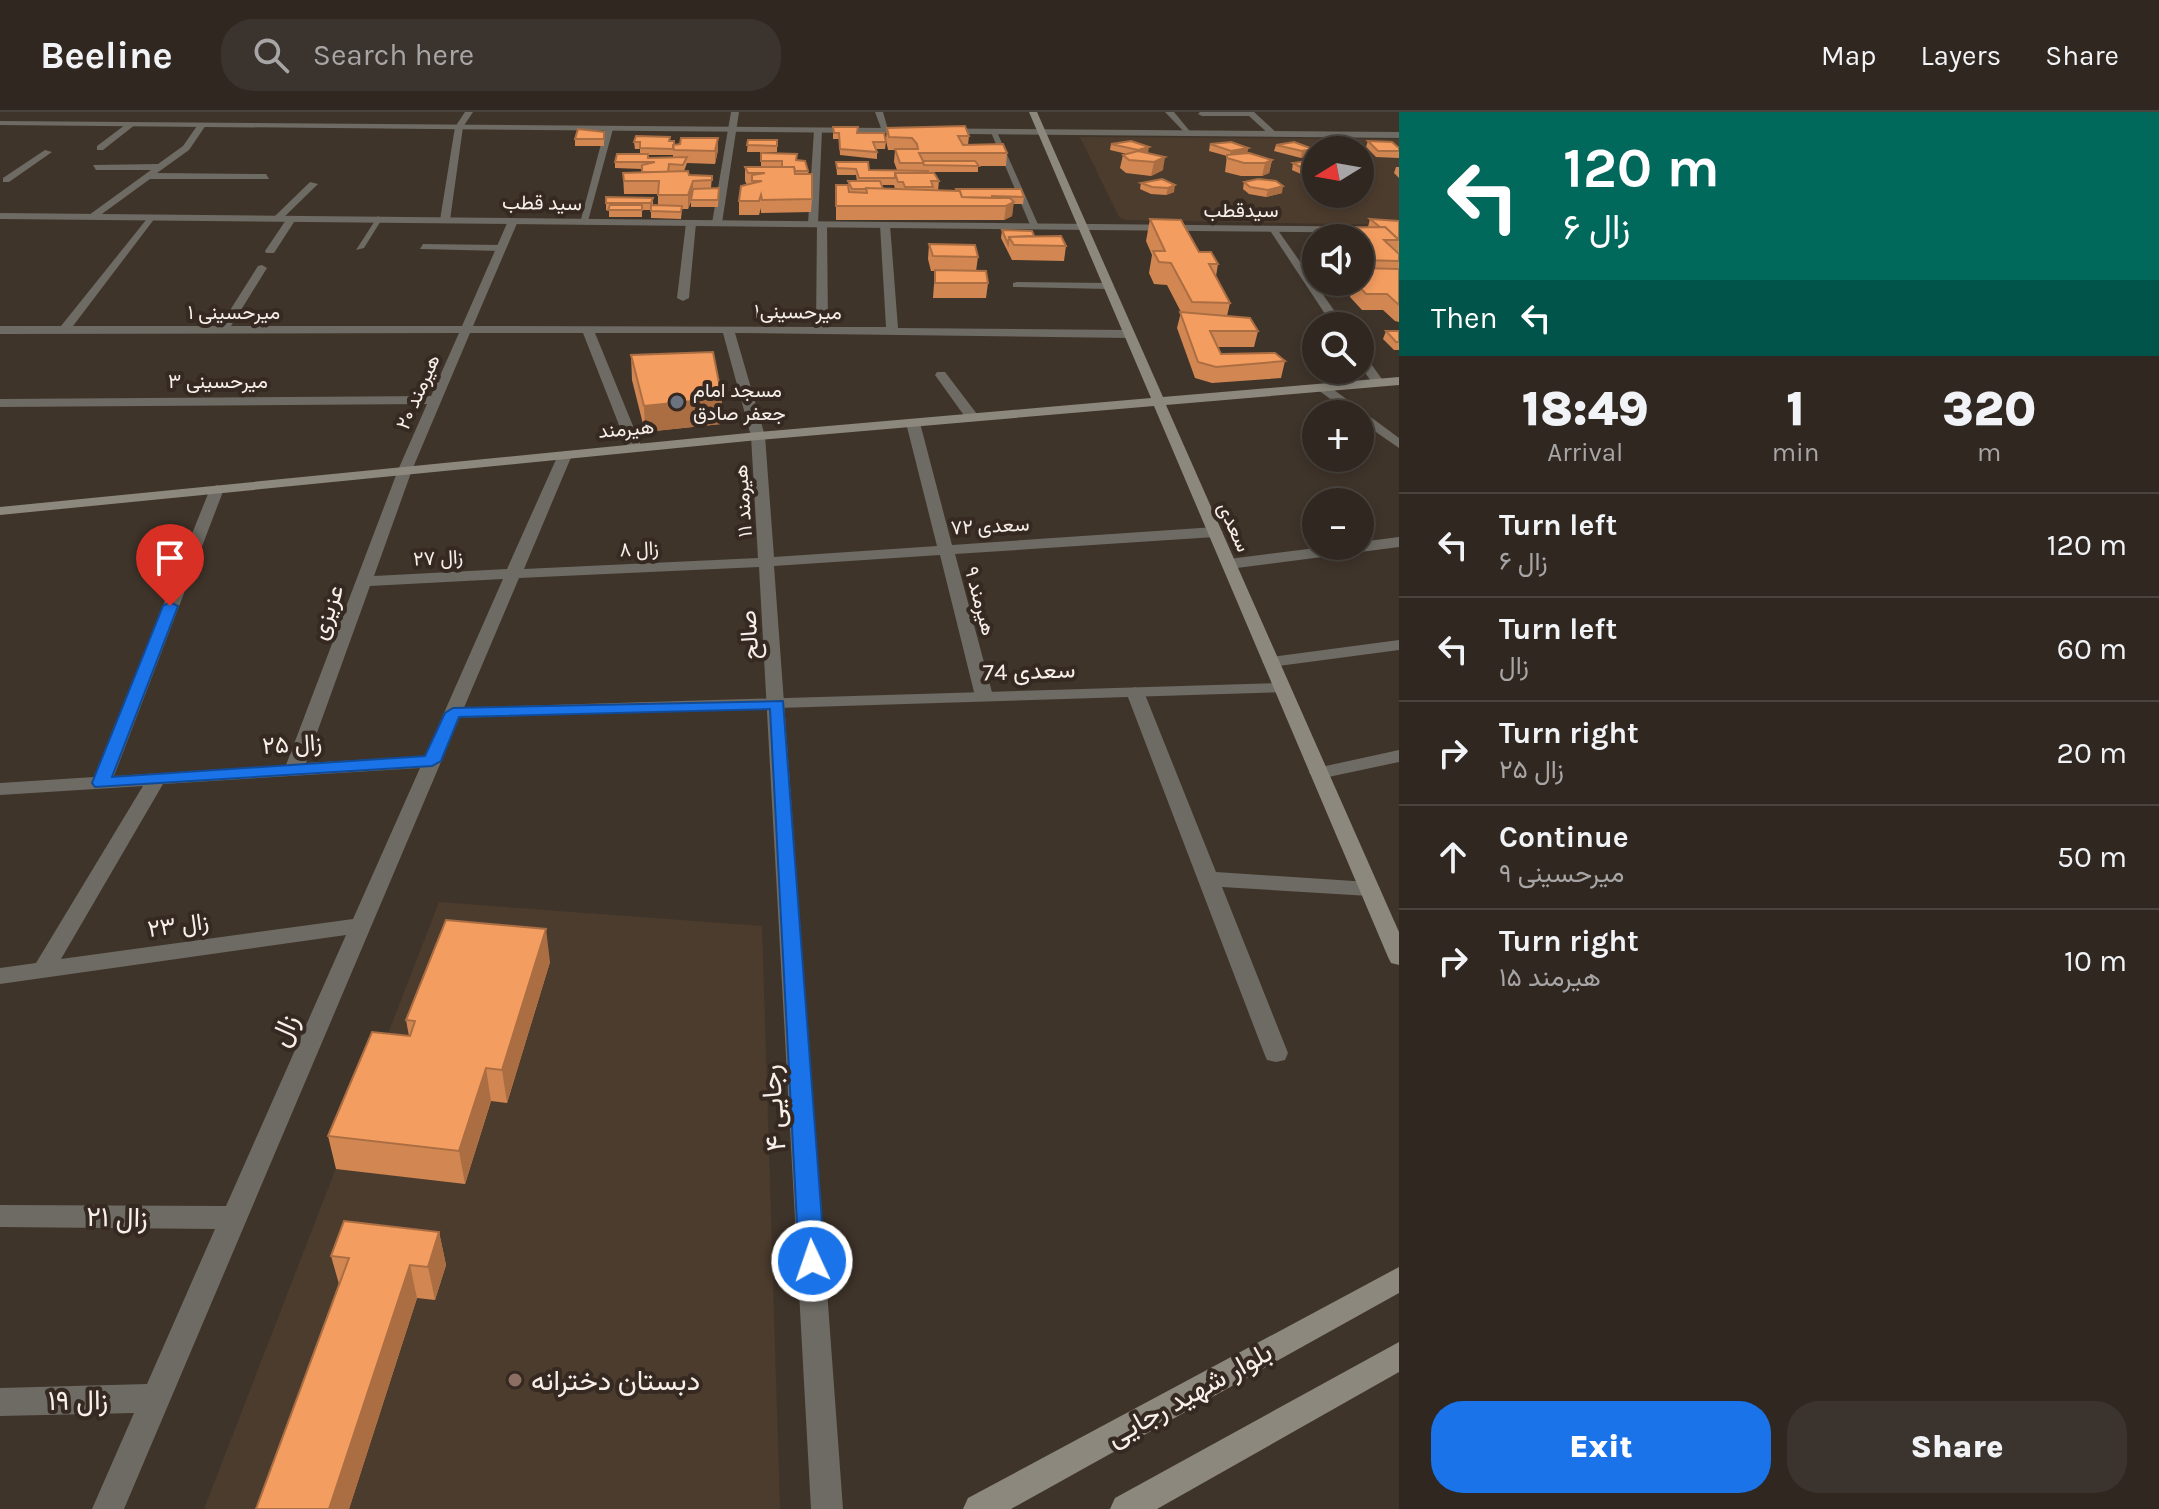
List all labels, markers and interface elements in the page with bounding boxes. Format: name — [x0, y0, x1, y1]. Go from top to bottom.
search box — [221, 19, 781, 91]
text: Beeline — [40, 33, 173, 78]
icon: search — [249, 33, 293, 77]
text: Search here — [313, 37, 474, 73]
text: Map — [1821, 39, 1876, 72]
text: Layers — [1920, 39, 2001, 72]
text: Share — [2045, 39, 2119, 72]
text: 120 m — [1563, 135, 1720, 200]
north arrow — [1302, 136, 1374, 208]
map controls — [1302, 136, 1374, 560]
icon: left — [1431, 144, 1535, 248]
street label: سید قطب — [502, 191, 582, 215]
street label: سیدقطب — [1204, 199, 1278, 222]
text: زال ۶ — [1563, 206, 1630, 248]
button: sound — [1302, 224, 1374, 296]
icon: left — [1514, 296, 1558, 340]
street label: میرحسینی۱ — [754, 300, 842, 325]
text: Then — [1431, 300, 1498, 336]
street label: میرحسینی ۱ — [188, 301, 280, 325]
button: search — [1302, 312, 1374, 384]
street label: هیرمند ۲۰ — [391, 351, 446, 433]
street label: میرحسینی ۳ — [168, 370, 268, 394]
place label: مسجد امام جعفر صادق — [693, 379, 786, 426]
text: 18:49 — [1522, 381, 1649, 437]
text: 1 — [1786, 381, 1805, 437]
text: 320 — [1942, 381, 2036, 437]
marker: مسجد امام جعفر صادق — [668, 393, 686, 411]
button: + — [1302, 400, 1374, 472]
street label: هیرمند — [597, 415, 655, 444]
text: Arrival — [1547, 437, 1623, 468]
text: min — [1772, 437, 1819, 468]
text: m — [1977, 437, 2001, 468]
street label: هیرمند ۱۱ — [729, 464, 758, 538]
button: − — [1302, 488, 1374, 560]
street label: سعدی — [1213, 499, 1255, 555]
text: Turn left — [1499, 507, 1617, 543]
street label: سعدی ۷۲ — [950, 512, 1030, 540]
icon: left — [1431, 523, 1475, 567]
pin — [136, 524, 204, 606]
text: 120 m — [2047, 527, 2127, 563]
icon: arrive — [148, 536, 192, 580]
street label: زال ۸ — [619, 536, 659, 563]
street label: زال ۲۷ — [412, 545, 464, 572]
text: زال ۶ — [1499, 546, 1548, 577]
street label: هیرمند ۹ — [959, 564, 1000, 638]
street label: عزیزی — [304, 581, 351, 644]
street label: صالح — [733, 609, 768, 661]
text: Turn left — [1499, 611, 1617, 647]
icon: left — [1431, 627, 1475, 671]
text: 60 m — [2057, 631, 2127, 667]
text: زال — [1499, 650, 1529, 681]
street label: سعدی 74 — [982, 655, 1076, 687]
text: Turn right — [1499, 715, 1639, 751]
street label: زال ۲۵ — [261, 728, 323, 761]
icon: right — [1431, 731, 1475, 775]
text: 20 m — [2057, 735, 2127, 771]
text: زال ۲۵ — [1499, 754, 1564, 785]
text: Continue — [1499, 819, 1629, 855]
icon: ahead — [1431, 835, 1475, 879]
text: 50 m — [2057, 839, 2127, 875]
text: میرحسینی ۹ — [1499, 858, 1624, 889]
street label: زال ۲۳ — [146, 907, 211, 944]
text: Turn right — [1499, 923, 1639, 959]
icon: right — [1431, 939, 1475, 983]
text: 10 m — [2064, 943, 2127, 979]
text: هیرمند ۱۵ — [1499, 962, 1601, 993]
street label: زال — [262, 1009, 307, 1052]
street label: رجایی ۴ — [754, 1063, 793, 1152]
street label: زال ۲۱ — [86, 1200, 148, 1235]
position arrow — [770, 1219, 854, 1303]
street label: بلوار شهید رجایی — [1100, 1335, 1278, 1454]
place label: دبستان دخترانه — [531, 1364, 700, 1398]
marker: دبستان دخترانه — [506, 1371, 524, 1389]
street label: زال ۱۹ — [48, 1383, 108, 1418]
button: Exit — [1431, 1401, 1771, 1493]
button: Share — [1787, 1401, 2127, 1493]

